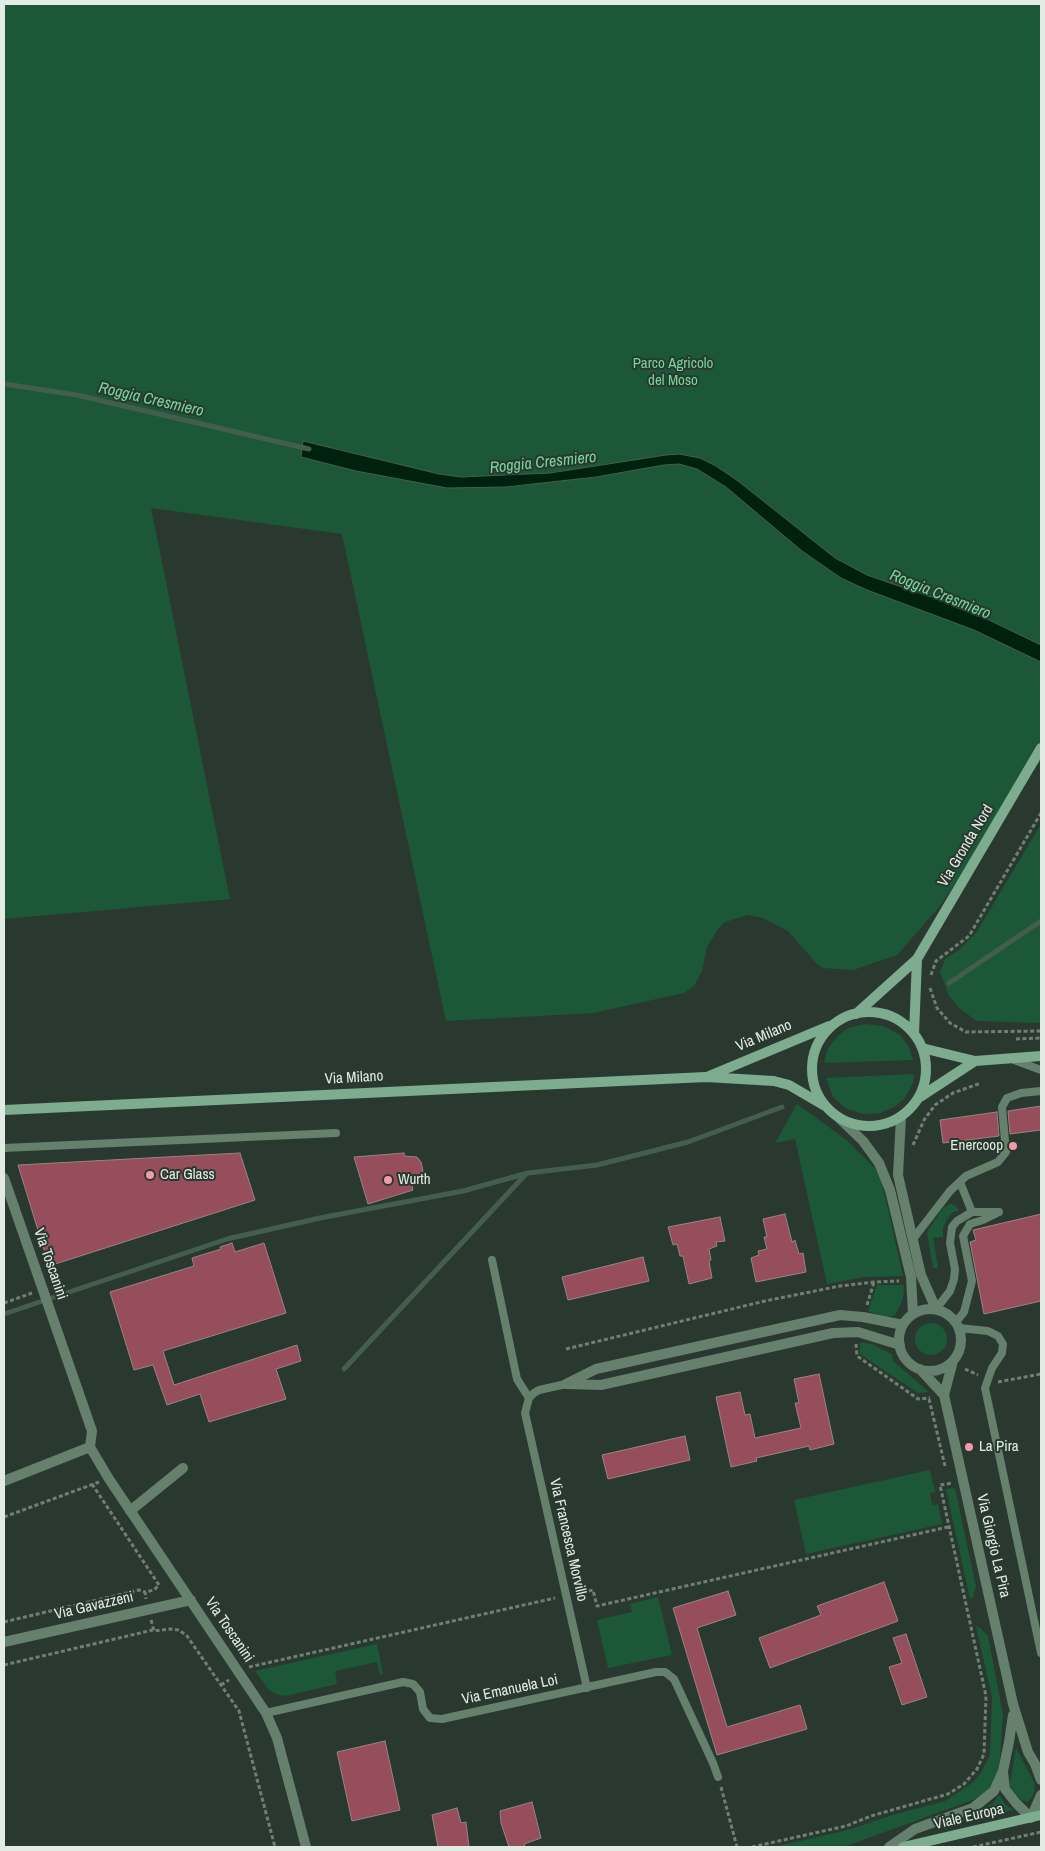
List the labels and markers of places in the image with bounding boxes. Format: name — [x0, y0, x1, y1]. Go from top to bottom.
place label: Enercoop — [950, 1137, 1003, 1155]
marker: Enercoop — [1007, 1140, 1019, 1152]
place label: Car Glass — [160, 1166, 215, 1184]
marker: Car Glass — [144, 1169, 156, 1181]
place label: Wurth — [398, 1171, 431, 1189]
marker: Wurth — [382, 1174, 394, 1186]
place label: La Pira — [979, 1438, 1019, 1456]
marker: La Pira — [963, 1441, 975, 1453]

